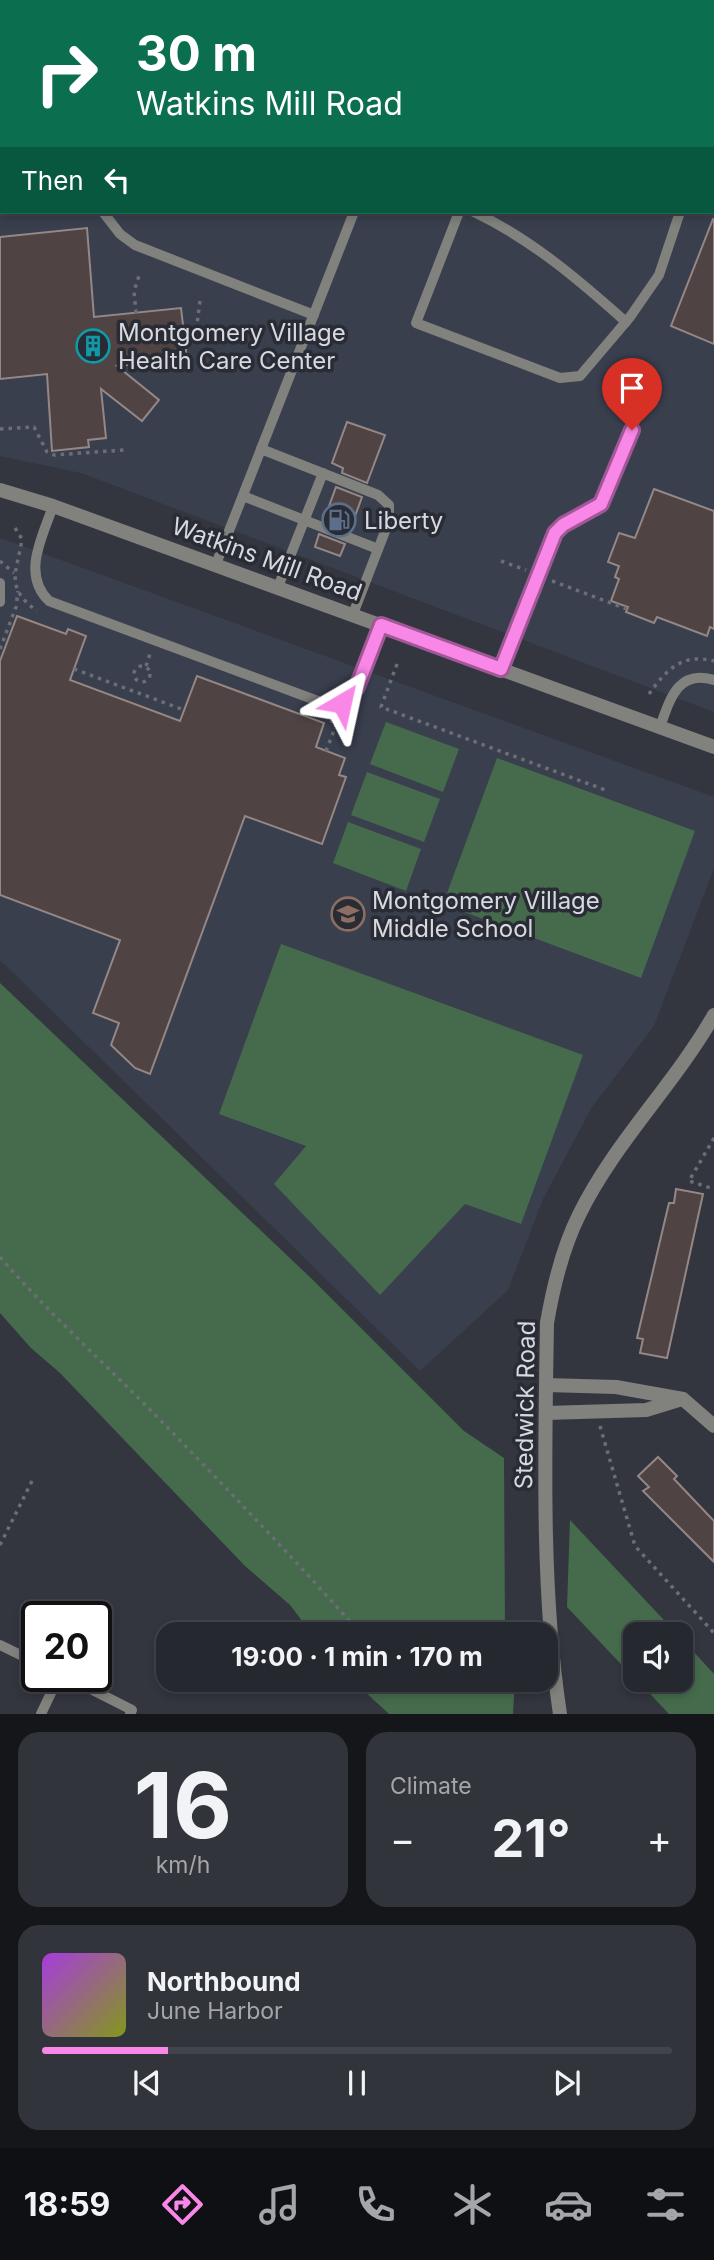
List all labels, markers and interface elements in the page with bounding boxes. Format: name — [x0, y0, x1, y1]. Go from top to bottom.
text: 30 m — [136, 24, 257, 83]
icon: right — [21, 28, 112, 119]
text: Watkins Mill Road — [136, 84, 403, 123]
icon: left — [98, 161, 136, 199]
text: Then — [21, 165, 84, 196]
place label: Montgomery Village Health Care Center — [118, 318, 346, 375]
building icon: Montgomery Village Health Care Center — [74, 327, 112, 365]
pin — [602, 358, 662, 430]
icon: arrive — [613, 369, 651, 407]
fuel station icon: Liberty — [320, 501, 358, 539]
place label: Liberty — [364, 506, 443, 535]
street label: Watkins Mill Road — [168, 511, 366, 607]
position arrow — [305, 666, 379, 740]
place label: Montgomery Village Middle School — [372, 886, 600, 943]
school or university icon: Montgomery Village Middle School — [329, 895, 367, 933]
street label: Stedwick Road — [509, 1320, 541, 1490]
speed limit sign: 20 — [21, 1601, 112, 1692]
map controls — [623, 1622, 693, 1692]
button: sound — [623, 1622, 693, 1692]
text: 19:00 · 1 min · 170 m — [231, 1641, 483, 1672]
text: 16 — [134, 1750, 232, 1860]
text: Climate — [390, 1772, 472, 1800]
text: 21° — [491, 1807, 571, 1870]
text: − — [390, 1816, 415, 1862]
text: + — [647, 1816, 672, 1862]
text: km/h — [156, 1851, 210, 1879]
text: Northbound — [147, 1966, 301, 1997]
text: June Harbor — [147, 1997, 283, 2025]
icon: previous — [128, 2064, 166, 2102]
icon: pause — [338, 2064, 376, 2102]
icon: next — [548, 2064, 586, 2102]
icon: directions — [158, 2180, 207, 2229]
icon: music — [255, 2180, 304, 2229]
icon: phone — [351, 2180, 400, 2229]
icon: climate — [448, 2180, 497, 2229]
icon: car — [544, 2180, 593, 2229]
icon: filters — [641, 2180, 690, 2229]
text: 18:59 — [24, 2185, 110, 2224]

